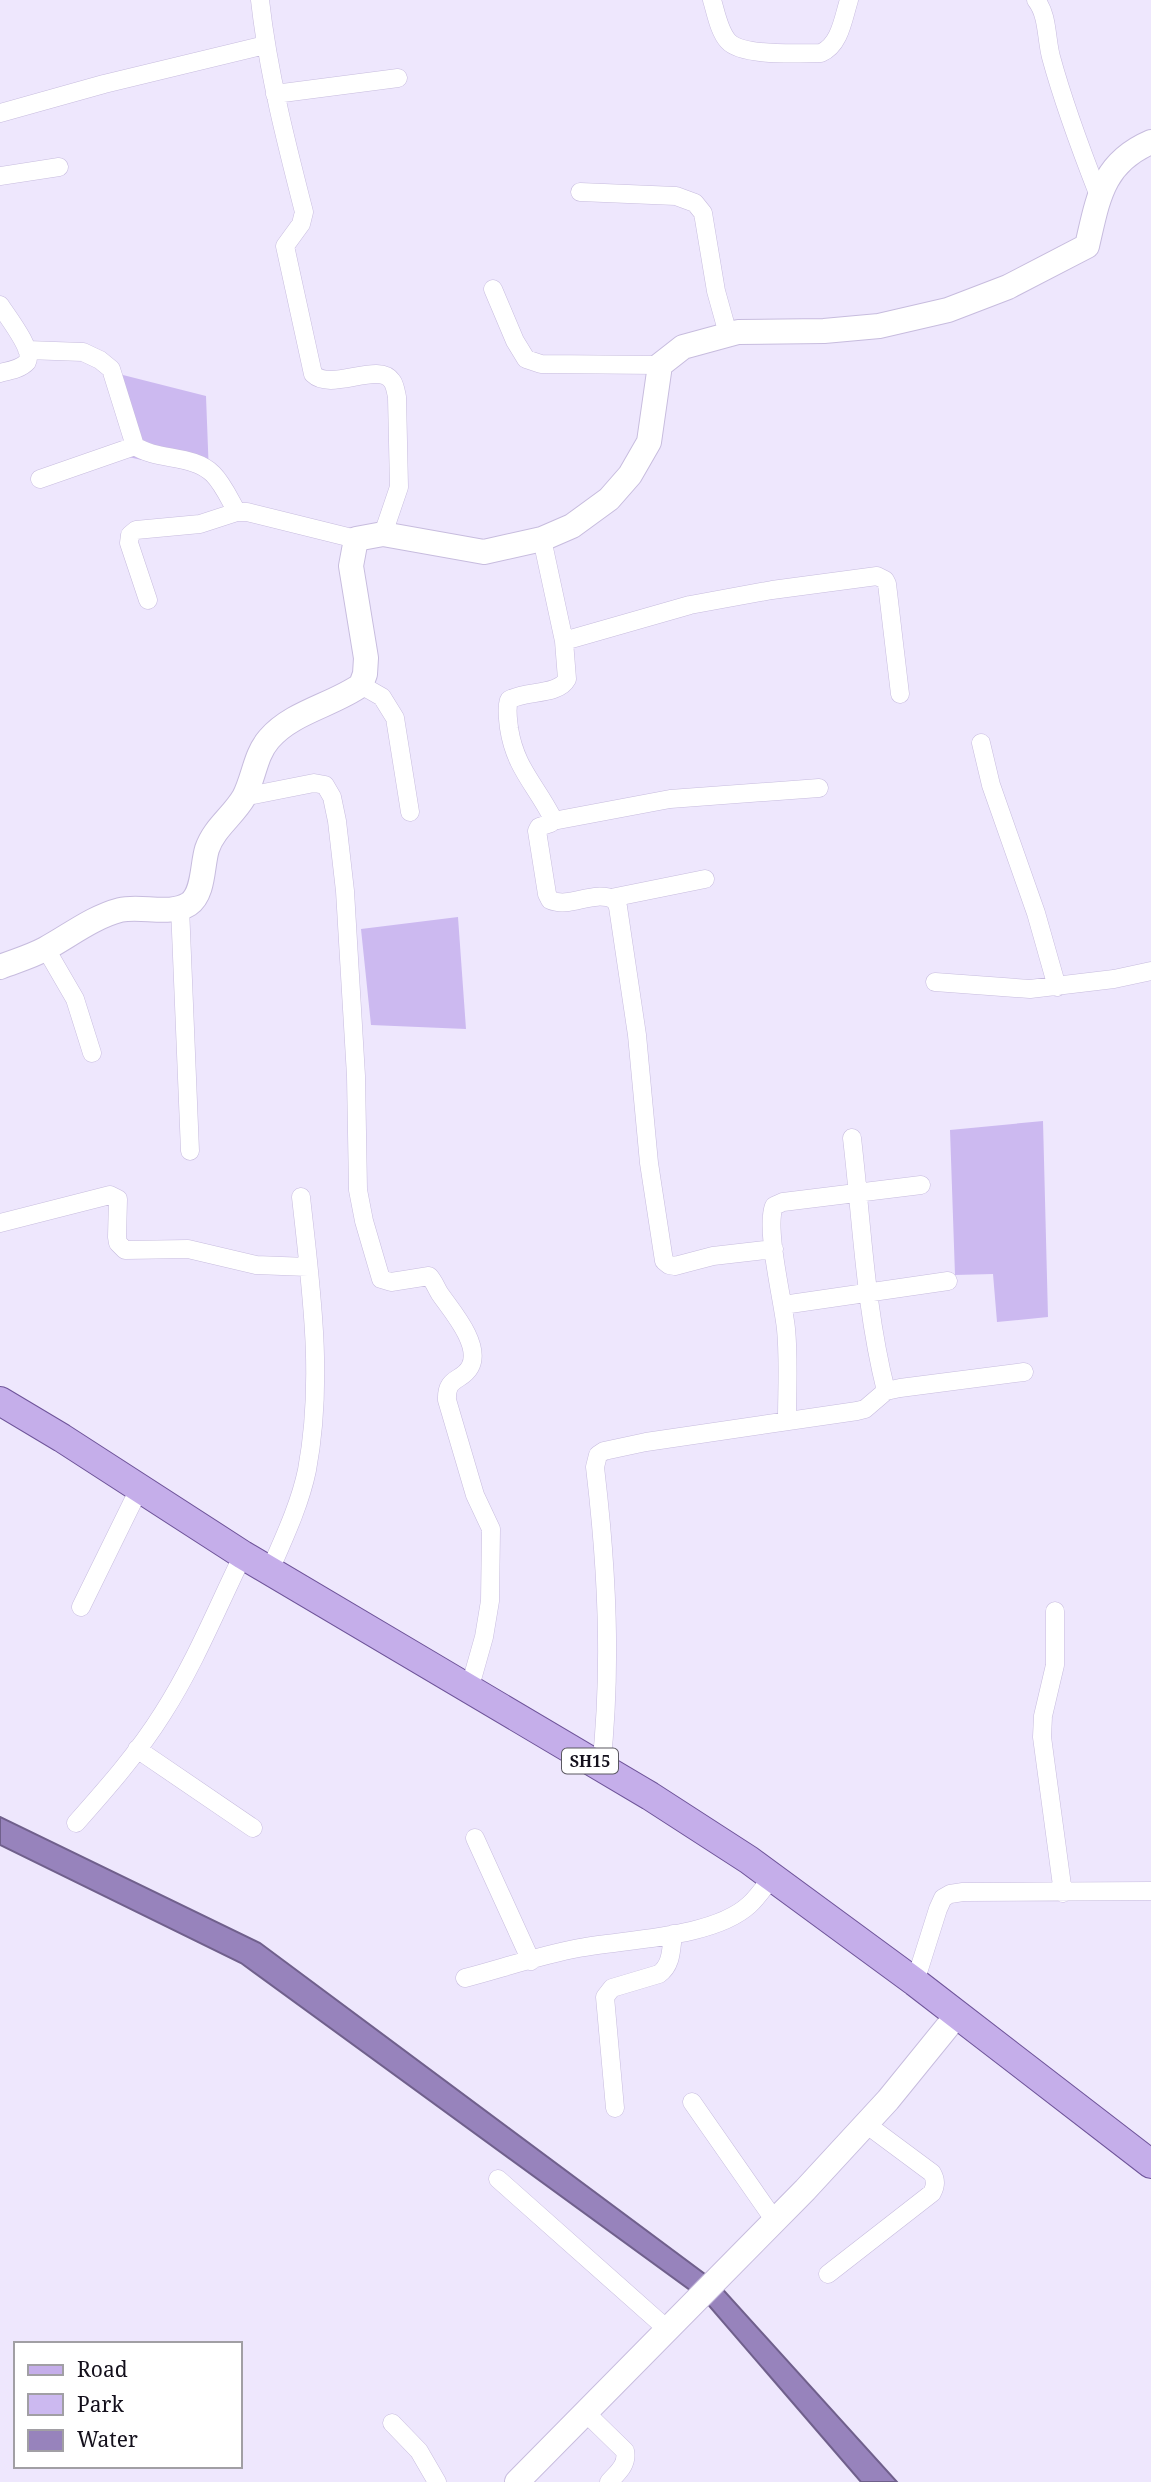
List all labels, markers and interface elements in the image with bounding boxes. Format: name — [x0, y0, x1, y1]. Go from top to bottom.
road number: SH15 — [562, 1749, 618, 1774]
legend — [14, 2342, 242, 2468]
text: Road — [77, 2355, 128, 2383]
text: Park — [77, 2390, 124, 2418]
text: Water — [77, 2425, 138, 2453]

